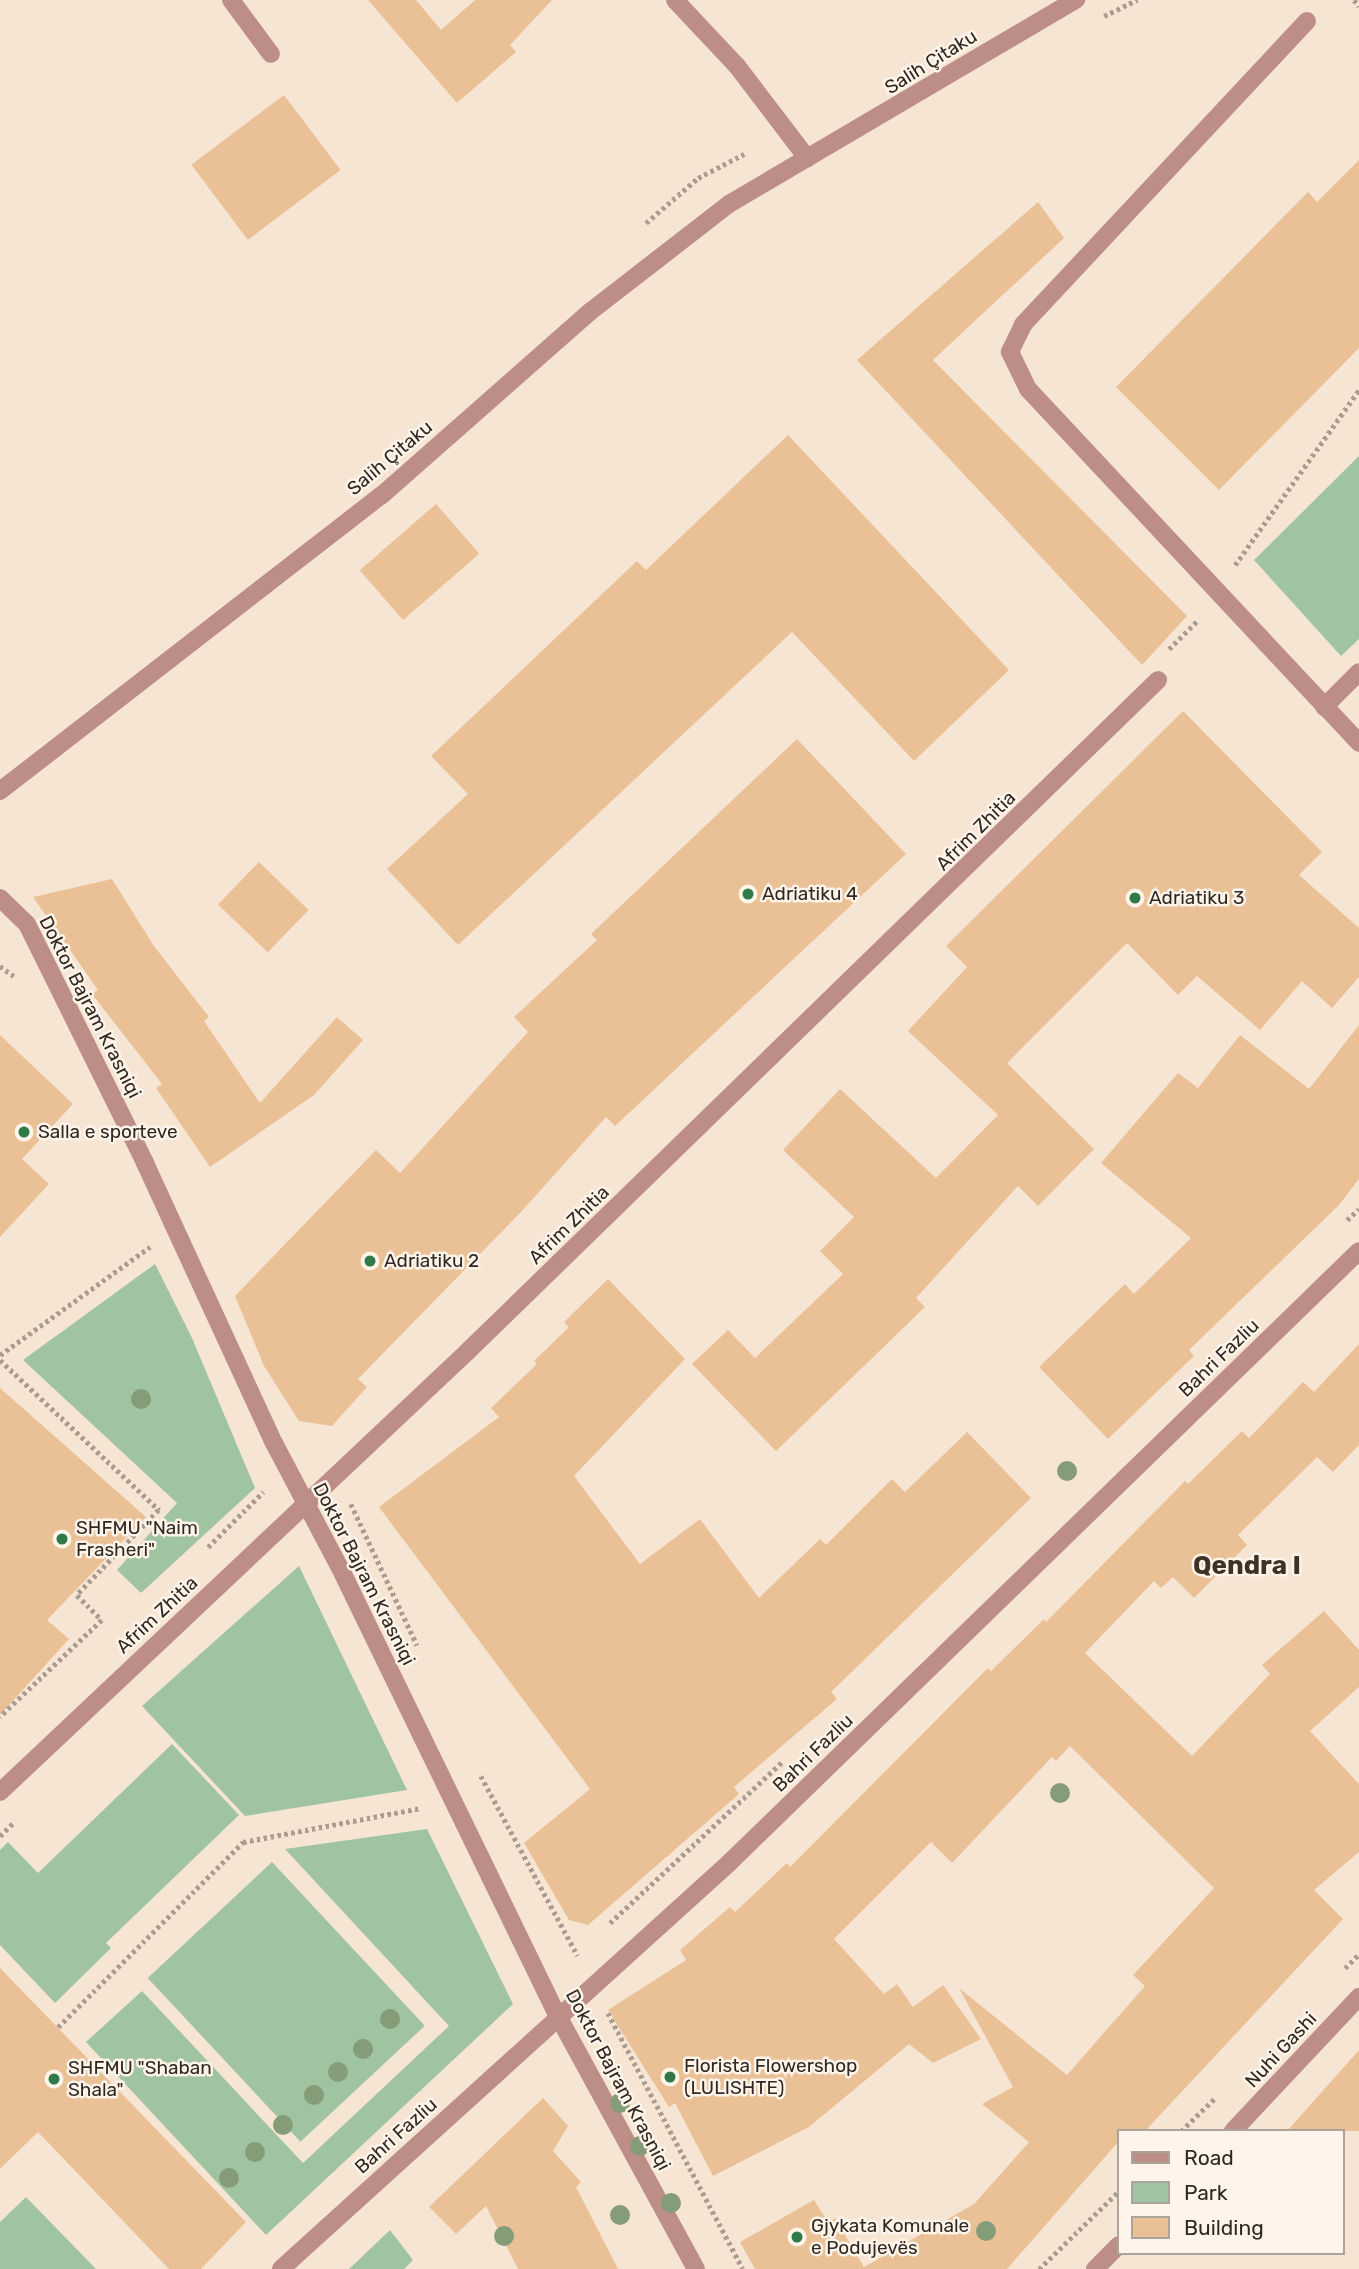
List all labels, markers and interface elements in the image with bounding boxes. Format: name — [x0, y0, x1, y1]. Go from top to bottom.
street label: Salih Çitaku — [881, 25, 981, 99]
street label: Salih Çitaku — [343, 416, 437, 500]
street label: Afrim Zhitia — [931, 786, 1021, 876]
place label: Adriatiku 4 — [762, 883, 858, 905]
marker: Adriatiku 4 — [740, 886, 756, 902]
place label: Adriatiku 3 — [1149, 887, 1244, 909]
marker: Adriatiku 3 — [1127, 890, 1143, 906]
street label: Doktor Bajram Krasniqi — [34, 912, 146, 1102]
place label: Salla e sporteve — [38, 1121, 178, 1143]
marker: Salla e sporteve — [16, 1124, 32, 1140]
street label: Afrim Zhitia — [524, 1181, 614, 1269]
place label: Adriatiku 2 — [384, 1250, 479, 1272]
marker: Adriatiku 2 — [362, 1253, 378, 1269]
street label: Bahri Fazliu — [1174, 1314, 1264, 1402]
street label: Doktor Bajram Krasniqi — [308, 1479, 420, 1669]
place label: SHFMU "Naim Frasheri" — [76, 1517, 198, 1561]
marker: SHFMU "Naim Frasheri" — [54, 1531, 70, 1547]
district label: Qendra I — [1193, 1550, 1301, 1582]
street label: Afrim Zhitia — [112, 1572, 202, 1658]
street label: Bahri Fazliu — [768, 1709, 858, 1797]
street label: Doktor Bajram Krasniqi — [561, 1985, 675, 2175]
street label: Nuhi Gashi — [1240, 2008, 1322, 2092]
place label: Florista Flowershop (LULISHTE) — [684, 2055, 857, 2099]
place label: SHFMU "Shaban Shala" — [68, 2057, 212, 2101]
marker: Florista Flowershop (LULISHTE) — [662, 2069, 678, 2085]
marker: SHFMU "Shaban Shala" — [46, 2071, 62, 2087]
street label: Bahri Fazliu — [350, 2093, 442, 2179]
legend — [1118, 2129, 1345, 2255]
text: Road — [1184, 2145, 1234, 2170]
text: Park — [1184, 2180, 1228, 2205]
place label: Gjykata Komunale e Podujevës — [811, 2215, 969, 2259]
text: Building — [1184, 2215, 1264, 2240]
marker: Gjykata Komunale e Podujevës — [789, 2229, 805, 2245]

